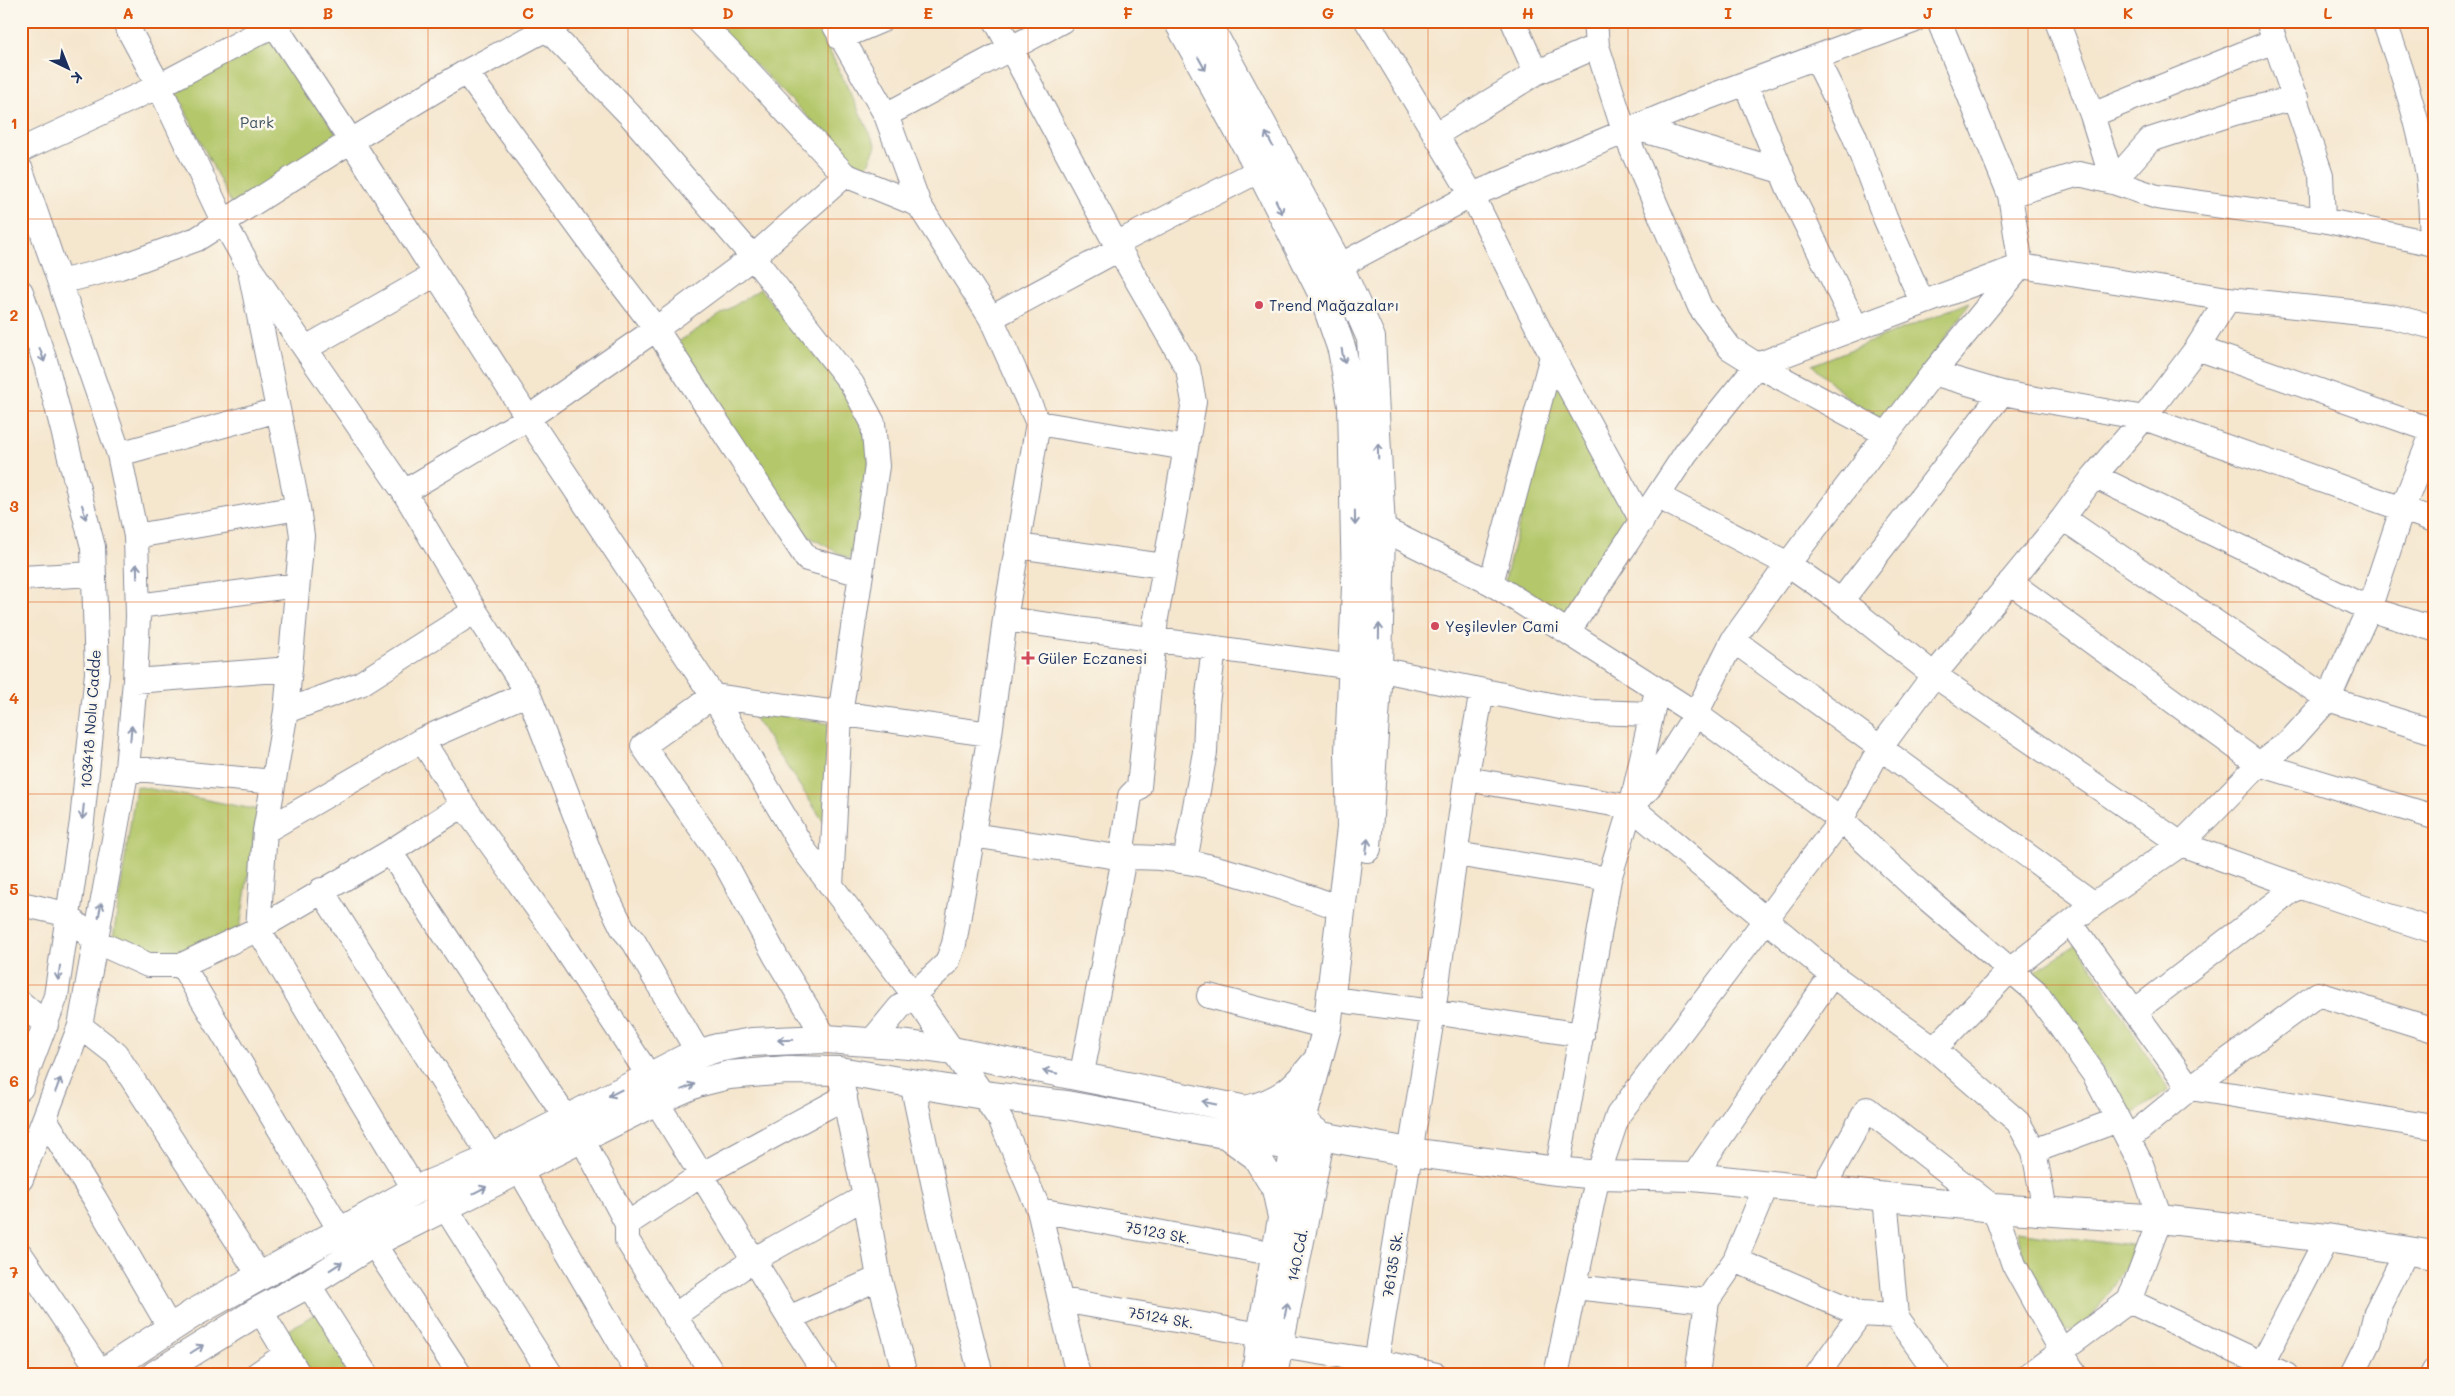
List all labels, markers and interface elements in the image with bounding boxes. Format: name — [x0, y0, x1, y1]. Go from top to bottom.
text: A — [122, 2, 134, 23]
text: B — [323, 2, 333, 23]
text: C — [522, 2, 534, 23]
text: D — [722, 2, 734, 23]
text: E — [923, 2, 933, 23]
text: F — [1123, 2, 1133, 23]
text: G — [1322, 2, 1334, 23]
text: H — [1522, 2, 1534, 23]
text: I — [1724, 2, 1732, 23]
text: J — [1923, 2, 1933, 23]
text: K — [2123, 2, 2133, 23]
text: L — [2323, 2, 2333, 23]
north arrow — [42, 42, 92, 92]
one-way arrow — [1198, 56, 1207, 71]
text: K — [67, 68, 87, 88]
text: 1 — [10, 112, 18, 133]
park label: Park — [240, 112, 274, 132]
one-way arrow — [1264, 132, 1273, 147]
one-way arrow — [1275, 199, 1284, 214]
place label: Trend Mağazaları — [1269, 295, 1399, 315]
marker: Trend Mağazaları — [1253, 299, 1265, 311]
text: 2 — [10, 304, 19, 325]
one-way arrow — [38, 346, 48, 362]
one-way arrow — [1339, 347, 1348, 363]
one-way arrow — [1373, 444, 1383, 460]
text: 3 — [9, 495, 19, 516]
one-way arrow — [80, 503, 89, 519]
one-way arrow — [1350, 509, 1359, 525]
one-way arrow — [132, 563, 141, 579]
place label: Yeşilevler Cami — [1445, 616, 1559, 636]
marker: Yeşilevler Cami — [1429, 620, 1441, 632]
one-way arrow — [1374, 624, 1383, 640]
place label: Güler Eczanesi — [1038, 648, 1147, 668]
street label: 103418 Nolu Cadde — [75, 649, 105, 789]
marker: Güler Eczanesi — [1022, 652, 1034, 664]
text: 4 — [9, 687, 19, 708]
one-way arrow — [126, 725, 135, 741]
one-way arrow — [78, 804, 88, 820]
one-way arrow — [1362, 838, 1372, 854]
text: 5 — [9, 878, 19, 899]
one-way arrow — [96, 903, 106, 919]
one-way arrow — [54, 965, 64, 981]
one-way arrow — [777, 1036, 793, 1045]
one-way arrow — [1042, 1066, 1058, 1076]
text: 6 — [9, 1070, 19, 1091]
one-way arrow — [54, 1078, 63, 1093]
one-way arrow — [680, 1082, 695, 1091]
one-way arrow — [608, 1088, 623, 1098]
one-way arrow — [1202, 1098, 1218, 1107]
one-way arrow — [472, 1185, 487, 1195]
street label: 75123 Sk. — [1123, 1216, 1193, 1248]
street label: 140.Cd. — [1282, 1227, 1312, 1283]
street label: 76135 Sk. — [1377, 1229, 1407, 1299]
text: 7 — [10, 1261, 19, 1282]
one-way arrow — [329, 1261, 343, 1271]
street label: 75124 Sk. — [1126, 1301, 1196, 1333]
one-way arrow — [1282, 1302, 1291, 1318]
one-way arrow — [189, 1344, 203, 1354]

